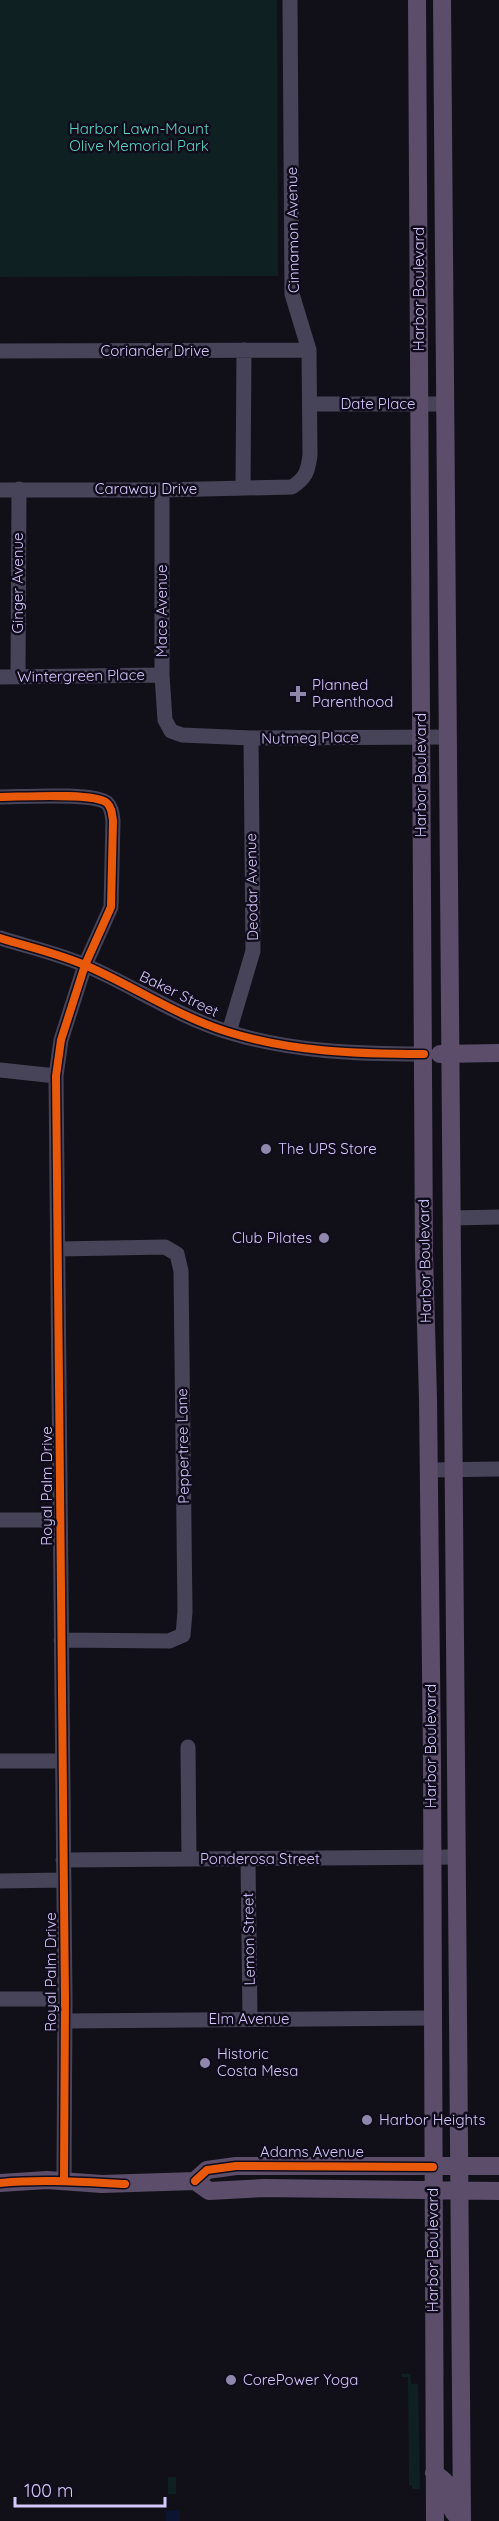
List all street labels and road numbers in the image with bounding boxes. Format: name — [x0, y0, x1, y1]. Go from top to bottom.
street label: Cinnamon Avenue — [282, 167, 303, 293]
street label: Harbor Boulevard — [409, 227, 428, 351]
street label: Coriander Drive — [100, 341, 210, 360]
street label: Date Place — [340, 394, 416, 413]
street label: Caraway Drive — [95, 479, 197, 498]
street label: Ginger Avenue — [8, 532, 27, 634]
street label: Mace Avenue — [152, 564, 171, 658]
street label: Wintergreen Place — [17, 665, 145, 686]
street label: Harbor Boulevard — [411, 713, 430, 837]
street label: Nutmeg Place — [261, 727, 359, 748]
street label: Deodar Avenue — [241, 833, 262, 941]
street label: Baker Street — [136, 966, 222, 1021]
street label: Harbor Boulevard — [414, 1199, 435, 1323]
street label: Peppertree Lane — [172, 1388, 193, 1504]
street label: Royal Palm Drive — [37, 1426, 56, 1546]
street label: Harbor Boulevard — [421, 1684, 440, 1808]
street label: Ponderosa Street — [200, 1849, 320, 1868]
street label: Lemon Street — [238, 1892, 259, 1986]
street label: Royal Palm Drive — [41, 1912, 60, 2032]
street label: Elm Avenue — [208, 2009, 290, 2028]
street label: Adams Avenue — [260, 2142, 364, 2161]
street label: Harbor Boulevard — [423, 2188, 442, 2312]

